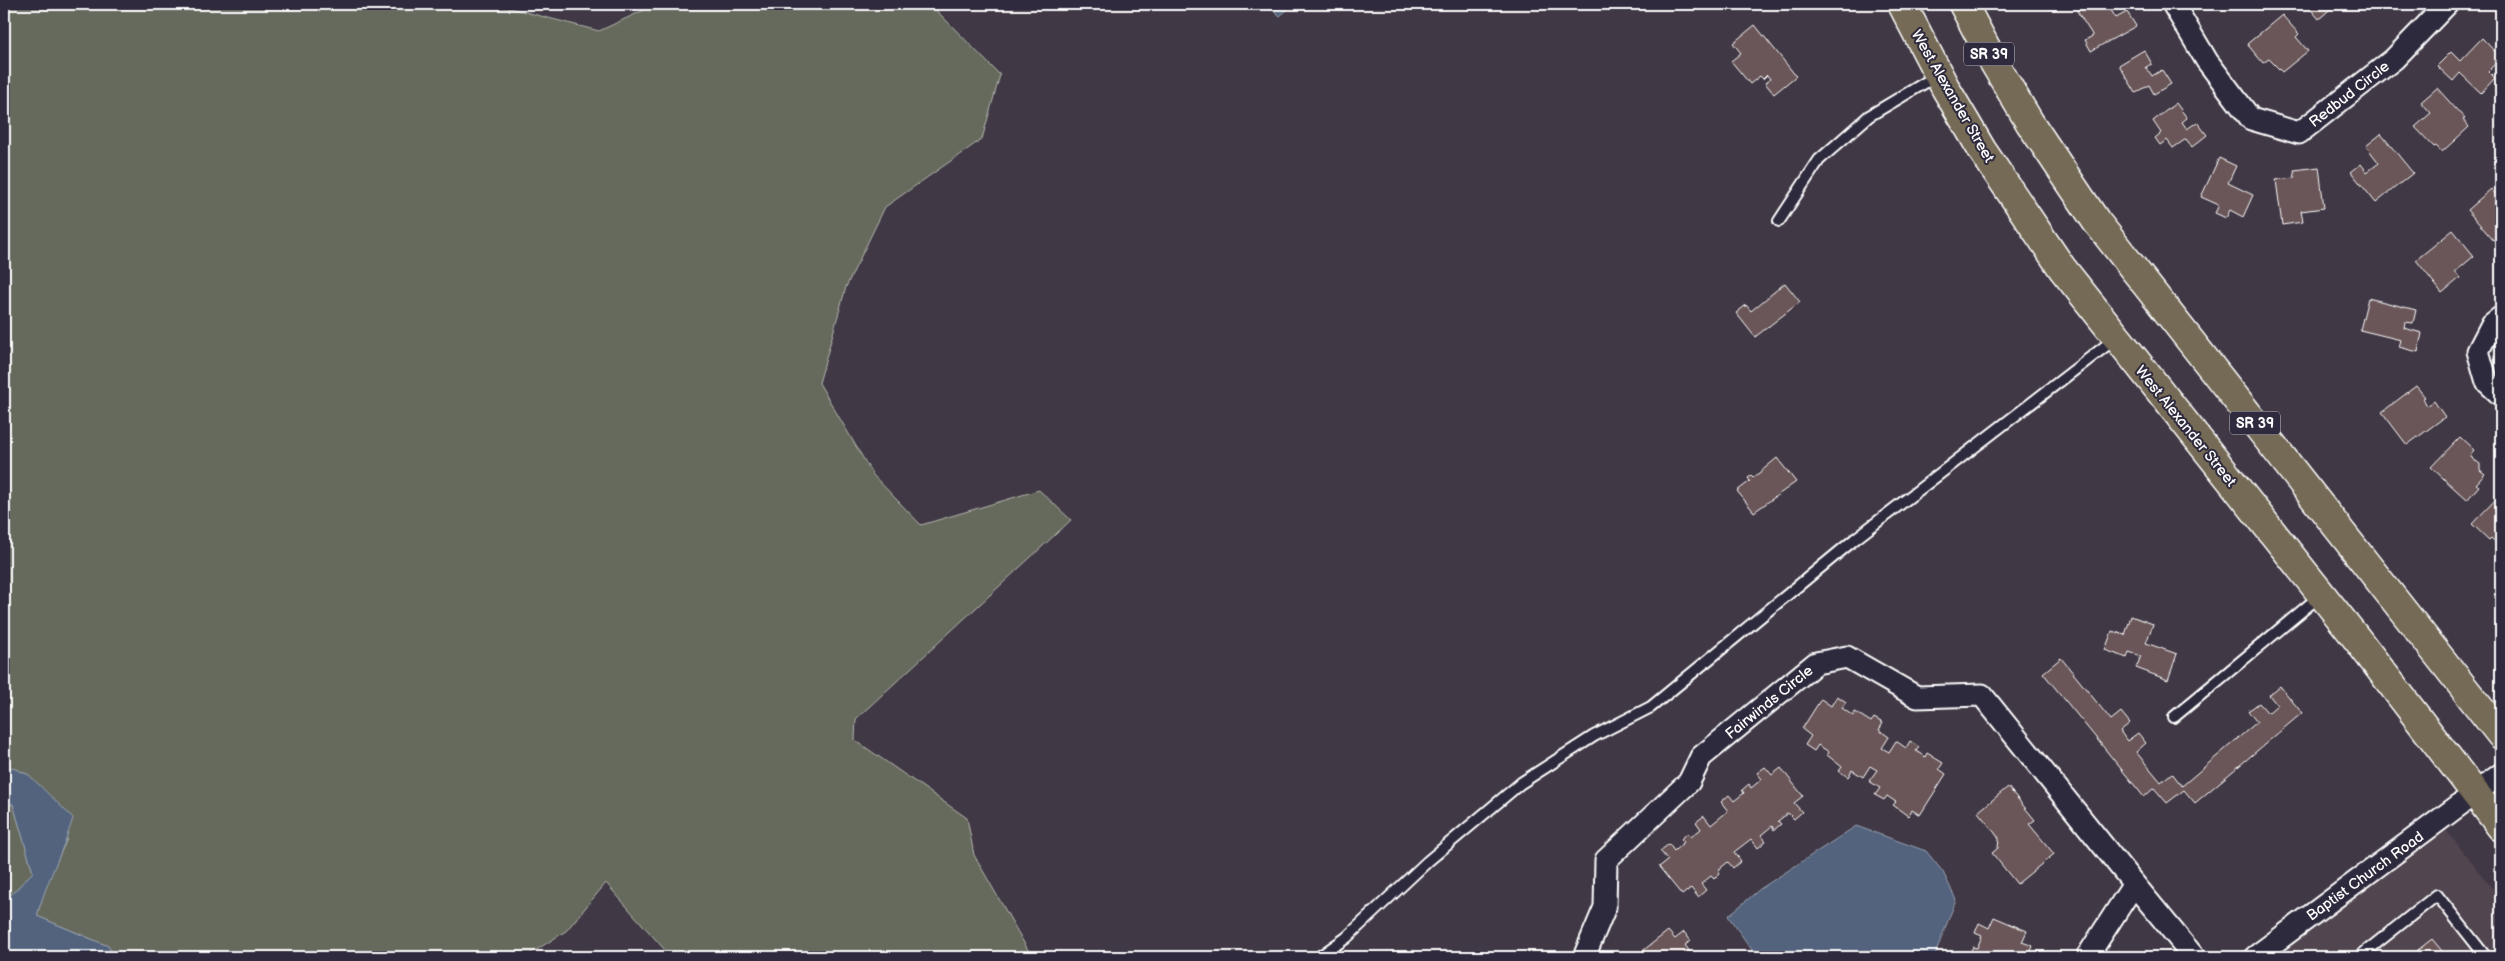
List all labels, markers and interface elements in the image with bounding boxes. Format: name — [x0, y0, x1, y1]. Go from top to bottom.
street label: West Alexander Street — [1907, 26, 1999, 166]
road number: SR 39 — [1964, 42, 2014, 66]
street label: Redbud Circle — [2305, 57, 2393, 132]
street label: West Alexander Street — [2131, 362, 2241, 491]
road number: SR 39 — [2230, 412, 2280, 434]
street label: Fairwinds Circle — [1722, 661, 1817, 744]
street label: Baptist Church Road — [2303, 827, 2428, 925]

